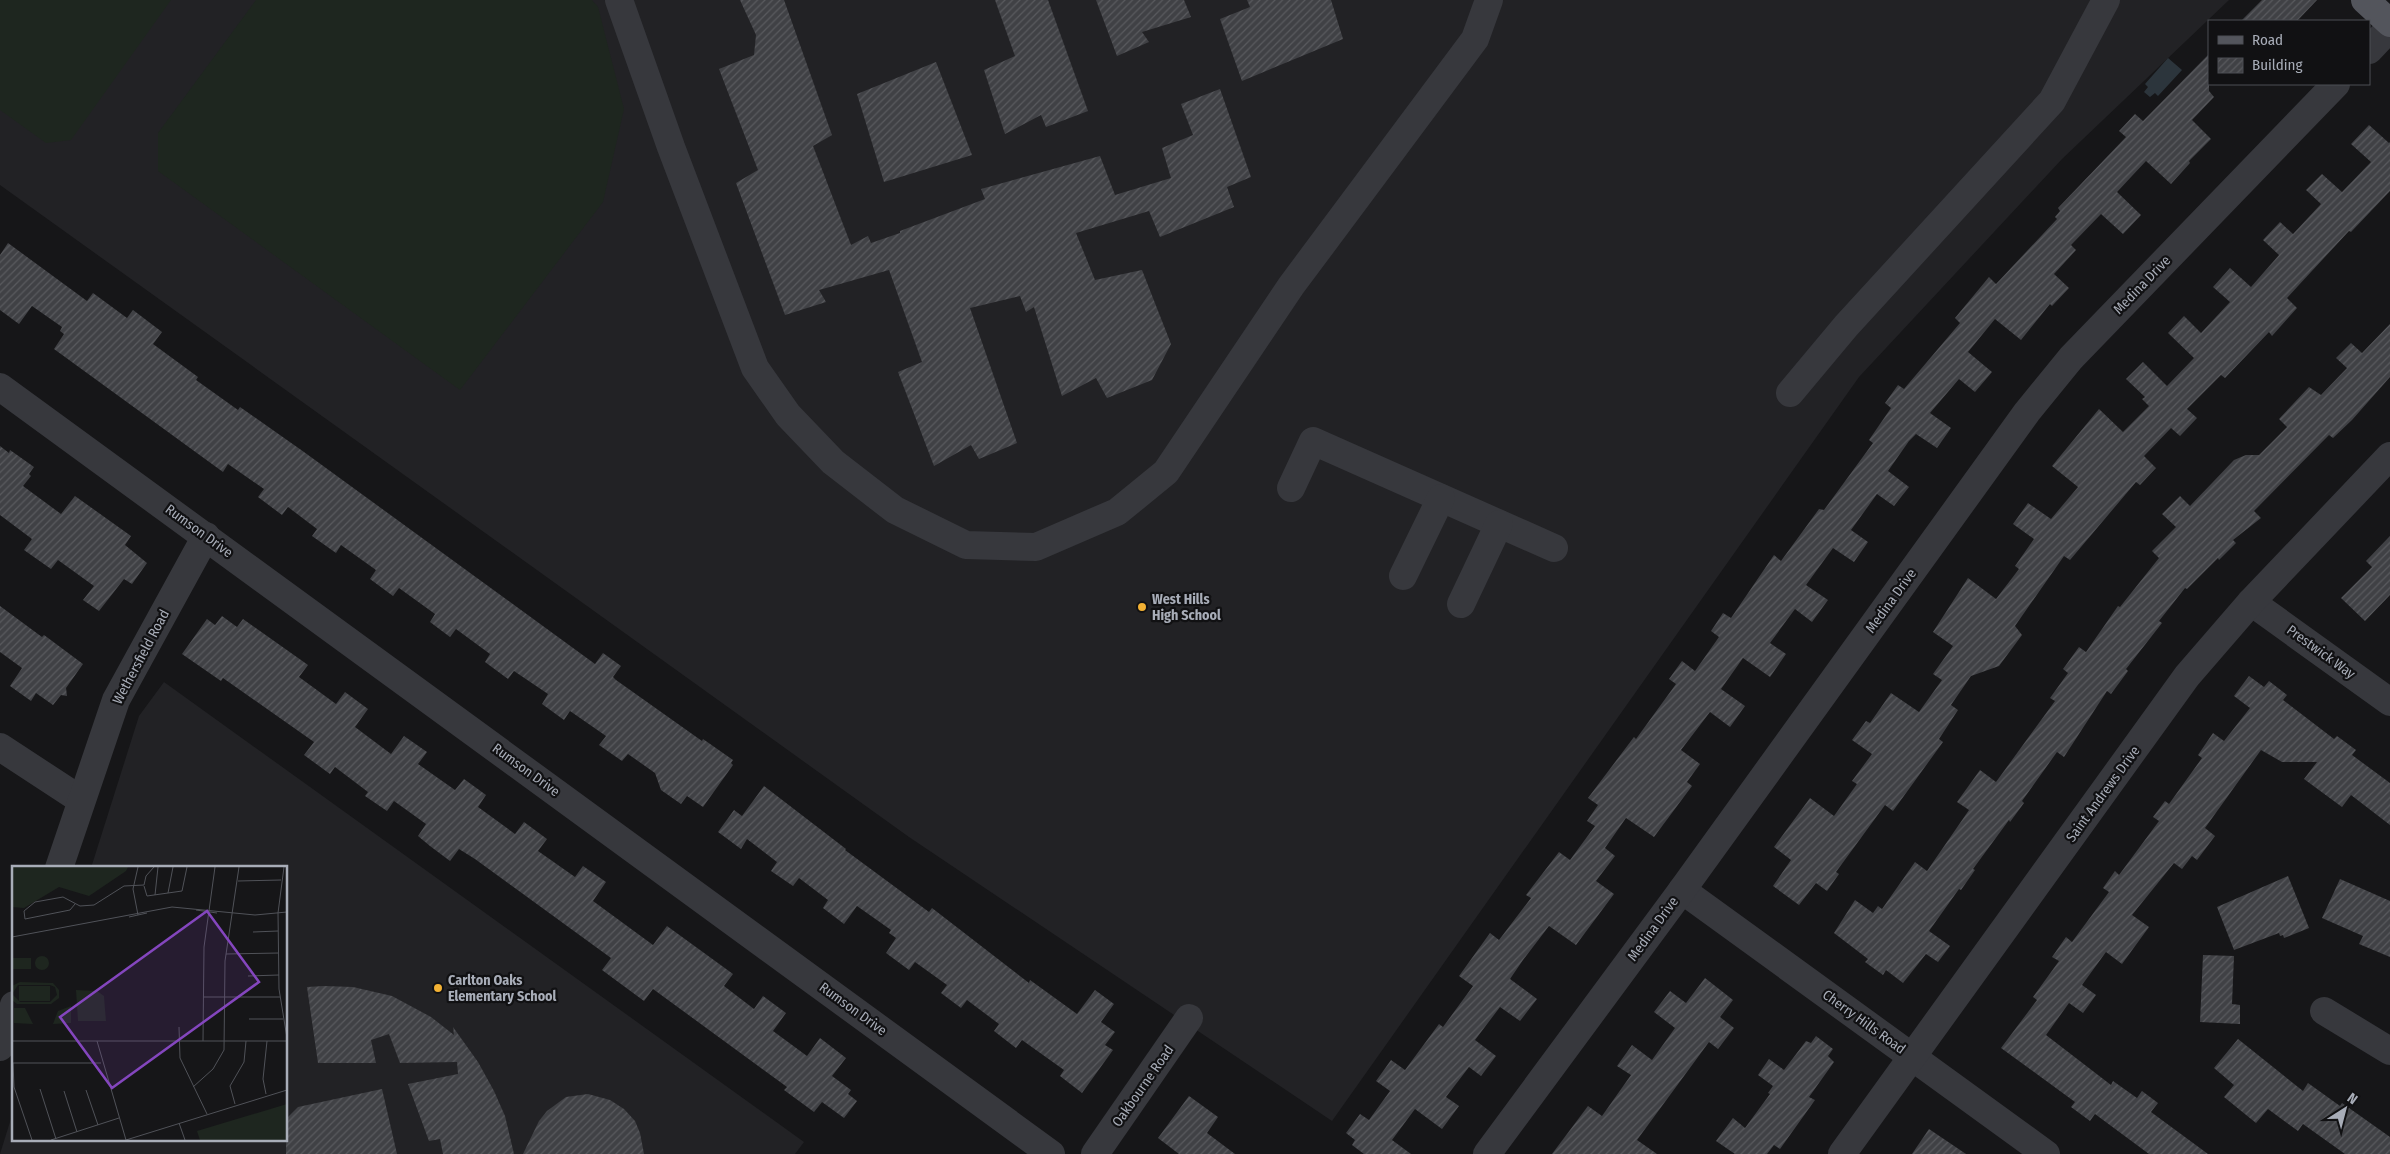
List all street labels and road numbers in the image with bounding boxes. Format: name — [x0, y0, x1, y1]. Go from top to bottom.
street label: Medina Drive — [2110, 252, 2174, 318]
street label: Rumson Drive — [162, 501, 236, 561]
street label: Medina Drive — [1862, 566, 1920, 636]
street label: Wethersfield Road — [109, 607, 173, 707]
street label: Prestwick Way — [2283, 621, 2359, 683]
street label: Rumson Drive — [489, 740, 563, 800]
street label: Saint Andrews Drive — [2063, 743, 2144, 845]
street label: Medina Drive — [1624, 894, 1682, 964]
street label: Rumson Drive — [816, 979, 890, 1039]
street label: Cherry Hills Road — [1819, 986, 1909, 1058]
street label: Oakbourne Road — [1109, 1042, 1177, 1130]

